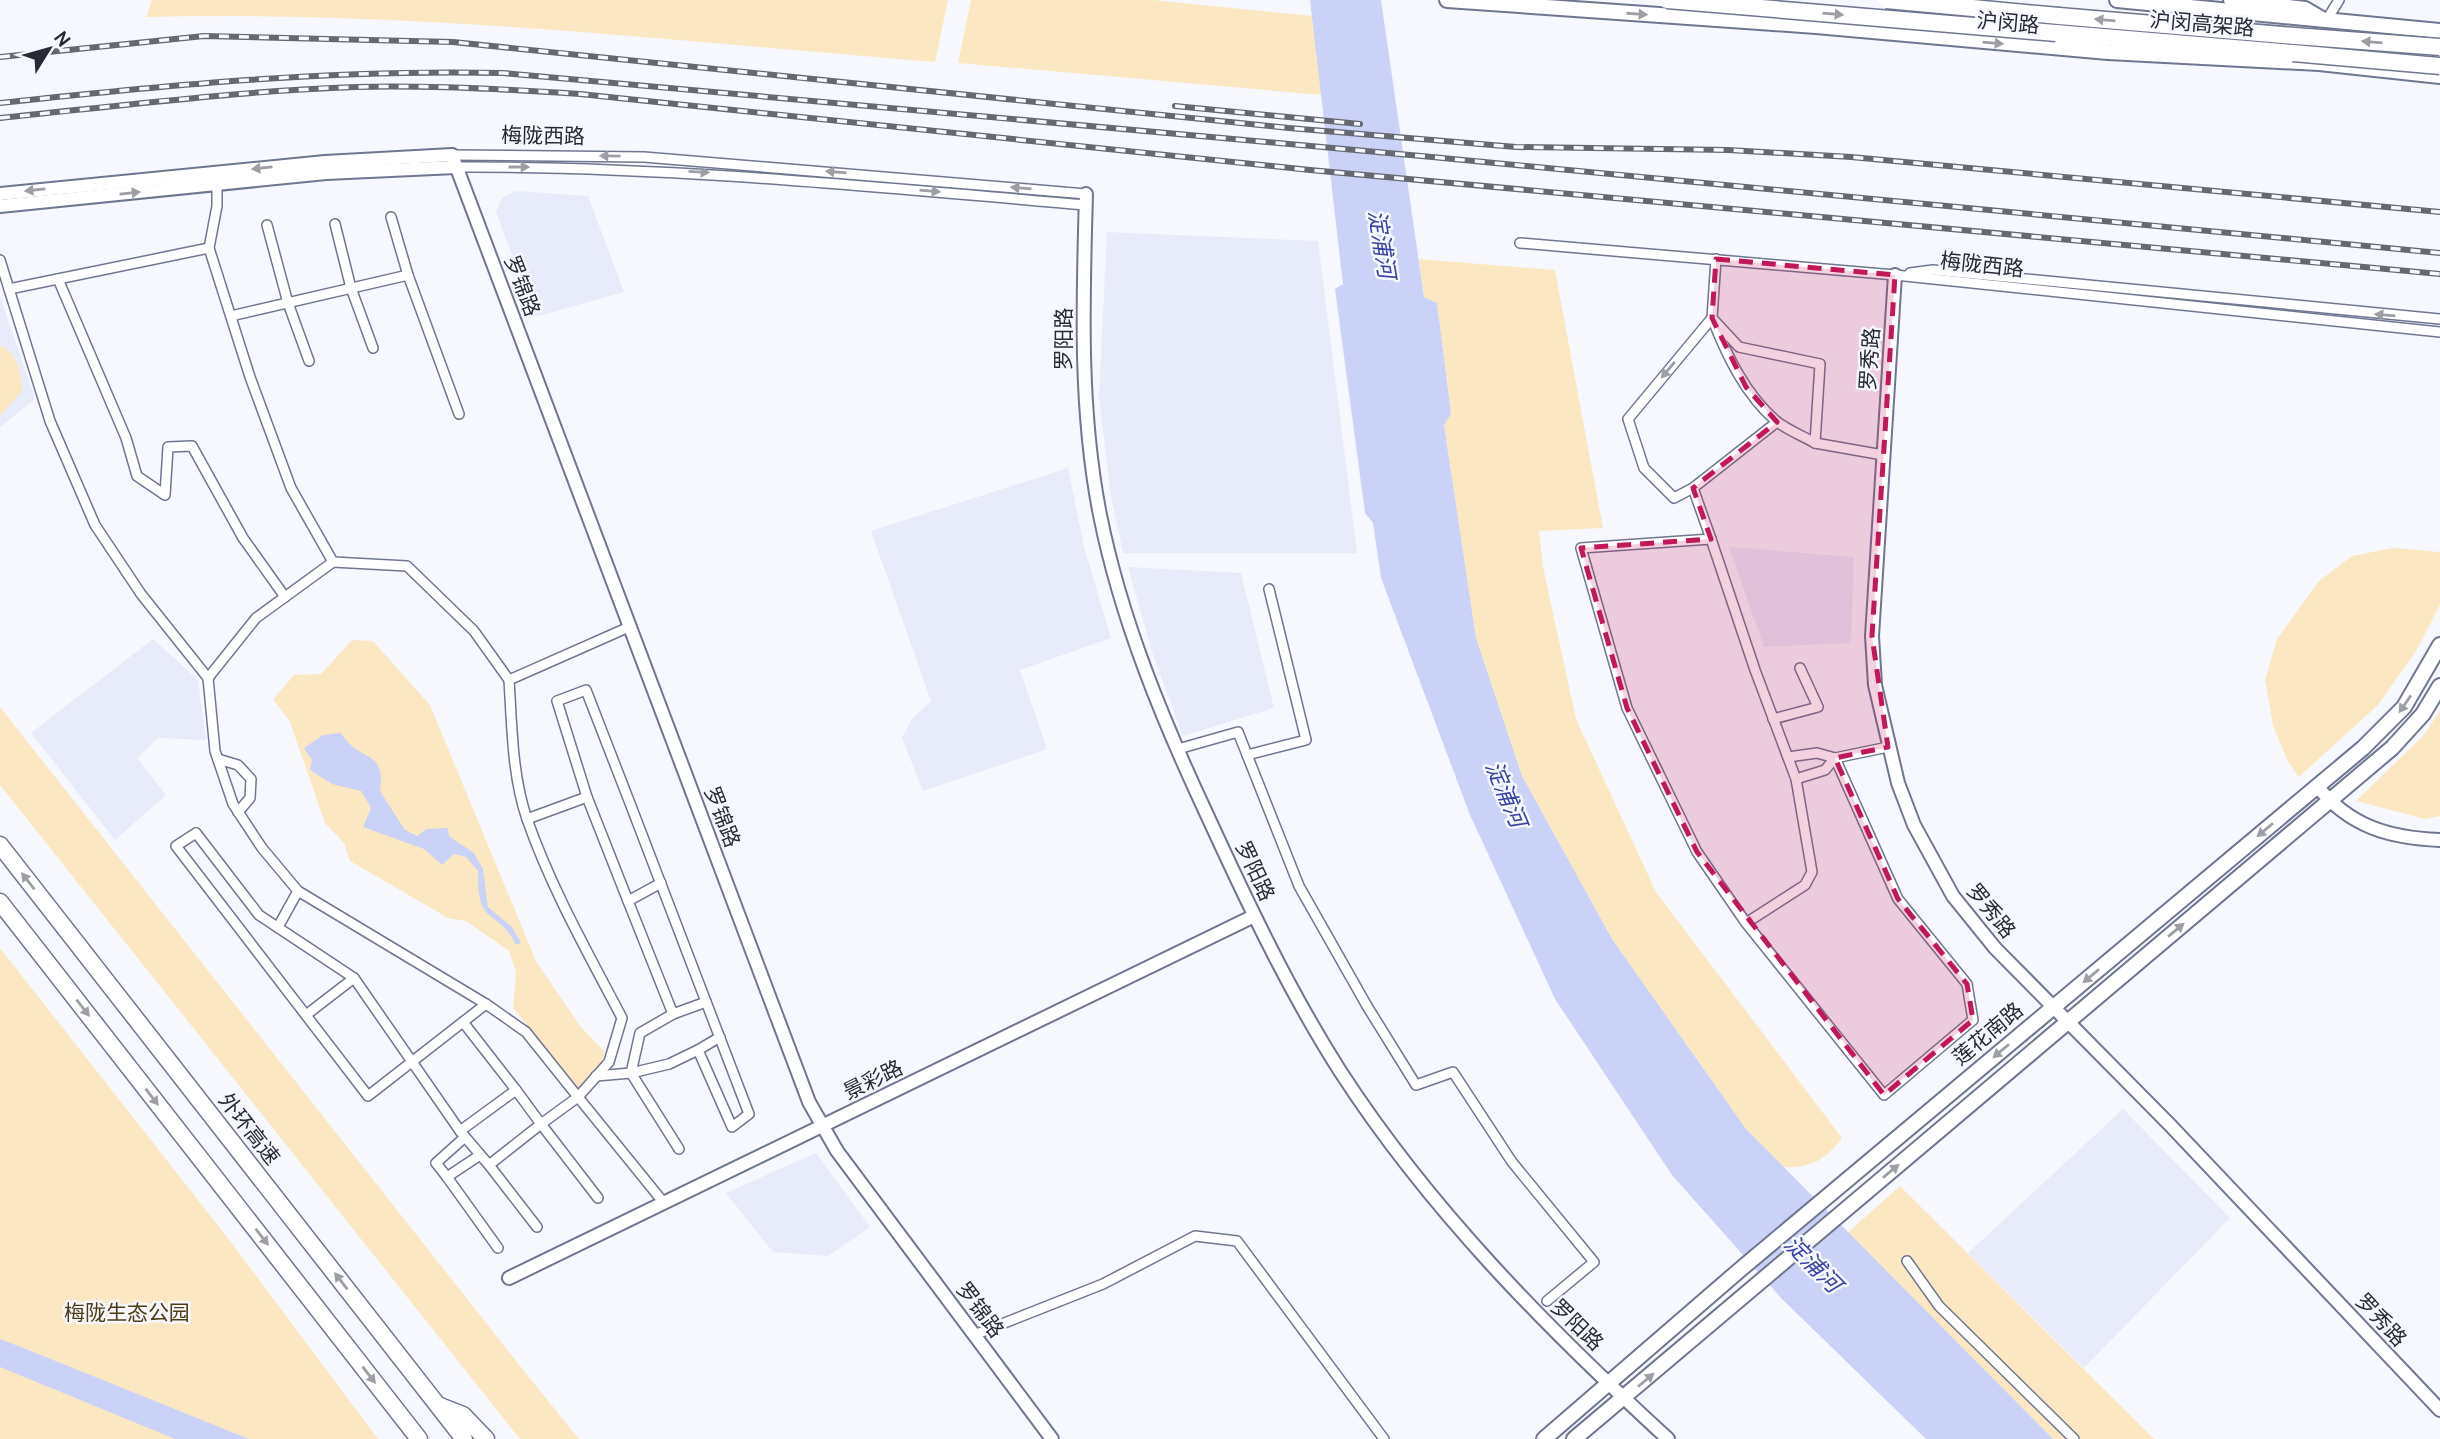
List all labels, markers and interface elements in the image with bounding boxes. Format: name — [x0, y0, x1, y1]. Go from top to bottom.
street label: 沪闵高架路 — [2149, 6, 2255, 41]
street label: 沪闵路 — [1976, 7, 2041, 38]
one-way arrow — [1627, 8, 1649, 19]
one-way arrow — [1822, 9, 1844, 20]
north arrow — [14, 14, 84, 84]
one-way arrow — [2094, 14, 2116, 25]
text: N — [49, 27, 75, 51]
one-way arrow — [2361, 36, 2383, 47]
one-way arrow — [1982, 38, 2004, 49]
street label: 梅陇西路 — [501, 122, 585, 149]
one-way arrow — [598, 151, 620, 162]
one-way arrow — [508, 161, 530, 173]
one-way arrow — [250, 163, 272, 174]
one-way arrow — [825, 166, 847, 177]
one-way arrow — [688, 167, 710, 178]
one-way arrow — [1010, 182, 1032, 193]
one-way arrow — [24, 185, 46, 196]
one-way arrow — [919, 186, 941, 197]
one-way arrow — [119, 187, 141, 198]
water label: 淀浦河 — [1363, 208, 1402, 284]
street label: 梅陇西路 — [1939, 248, 2025, 281]
street label: 罗锦路 — [500, 252, 545, 320]
street label: 罗阳路 — [1051, 308, 1076, 371]
one-way arrow — [2374, 309, 2396, 320]
street label: 罗秀路 — [1855, 327, 1884, 391]
one-way arrow — [1661, 362, 1676, 379]
one-way arrow — [2398, 694, 2412, 713]
water label: 淀浦河 — [1480, 757, 1534, 835]
street label: 罗锦路 — [700, 783, 745, 851]
one-way arrow — [2256, 822, 2274, 838]
street label: 罗阳路 — [1231, 837, 1280, 905]
one-way arrow — [22, 872, 36, 890]
street label: 罗秀路 — [1962, 878, 2021, 943]
one-way arrow — [2167, 922, 2185, 938]
one-way arrow — [2082, 968, 2099, 983]
street label: 莲花南路 — [1947, 997, 2028, 1070]
one-way arrow — [75, 1000, 90, 1017]
one-way arrow — [1993, 1043, 2010, 1058]
street label: 景彩路 — [839, 1055, 907, 1105]
one-way arrow — [144, 1088, 159, 1105]
street label: 外环高速 — [214, 1088, 285, 1169]
one-way arrow — [1882, 1163, 1900, 1179]
one-way arrow — [254, 1228, 269, 1246]
water label: 淀浦河 — [1779, 1230, 1850, 1301]
one-way arrow — [334, 1272, 348, 1290]
street label: 罗锦路 — [951, 1277, 1009, 1342]
street label: 罗秀路 — [2351, 1288, 2412, 1351]
street label: 罗阳路 — [1546, 1294, 1609, 1356]
park label: 梅陇生态公园 — [64, 1300, 190, 1325]
one-way arrow — [362, 1366, 376, 1384]
one-way arrow — [1637, 1373, 1654, 1388]

